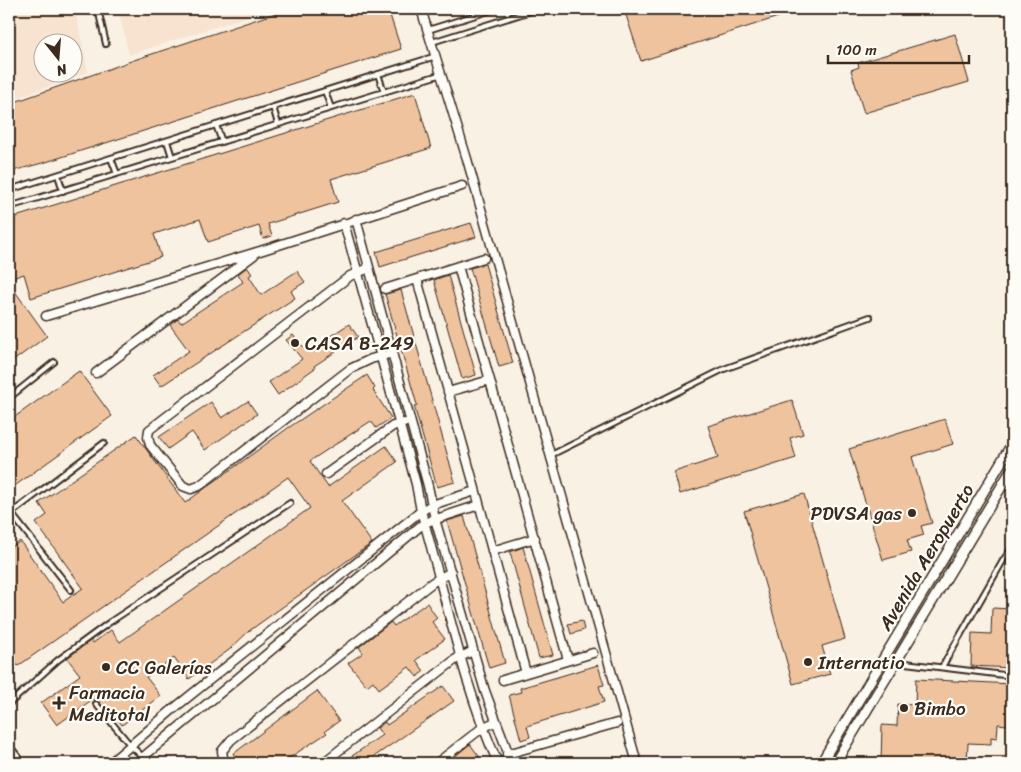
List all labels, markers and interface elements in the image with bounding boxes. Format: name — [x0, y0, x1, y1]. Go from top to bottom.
north arrow — [32, 32, 82, 82]
scale bar — [828, 32, 970, 64]
text: 100 m — [836, 37, 877, 63]
text: N — [53, 56, 71, 83]
place label: CASA B-249 — [305, 327, 414, 360]
marker: CASA B-249 — [289, 337, 301, 349]
street label: Avenida Aeropuerto — [868, 477, 983, 638]
place label: PDVSA gas — [811, 497, 902, 530]
marker: PDVSA gas — [906, 507, 918, 519]
place label: Internatio — [817, 646, 905, 679]
place label: CC Galerías — [116, 651, 212, 684]
marker: Internatio — [802, 656, 814, 668]
marker: CC Galerías — [100, 661, 112, 673]
place label: Farmacia Meditotal — [69, 676, 150, 731]
place label: Bimbo — [914, 692, 966, 725]
marker: Farmacia Meditotal — [53, 697, 65, 709]
marker: Bimbo — [898, 702, 910, 714]

